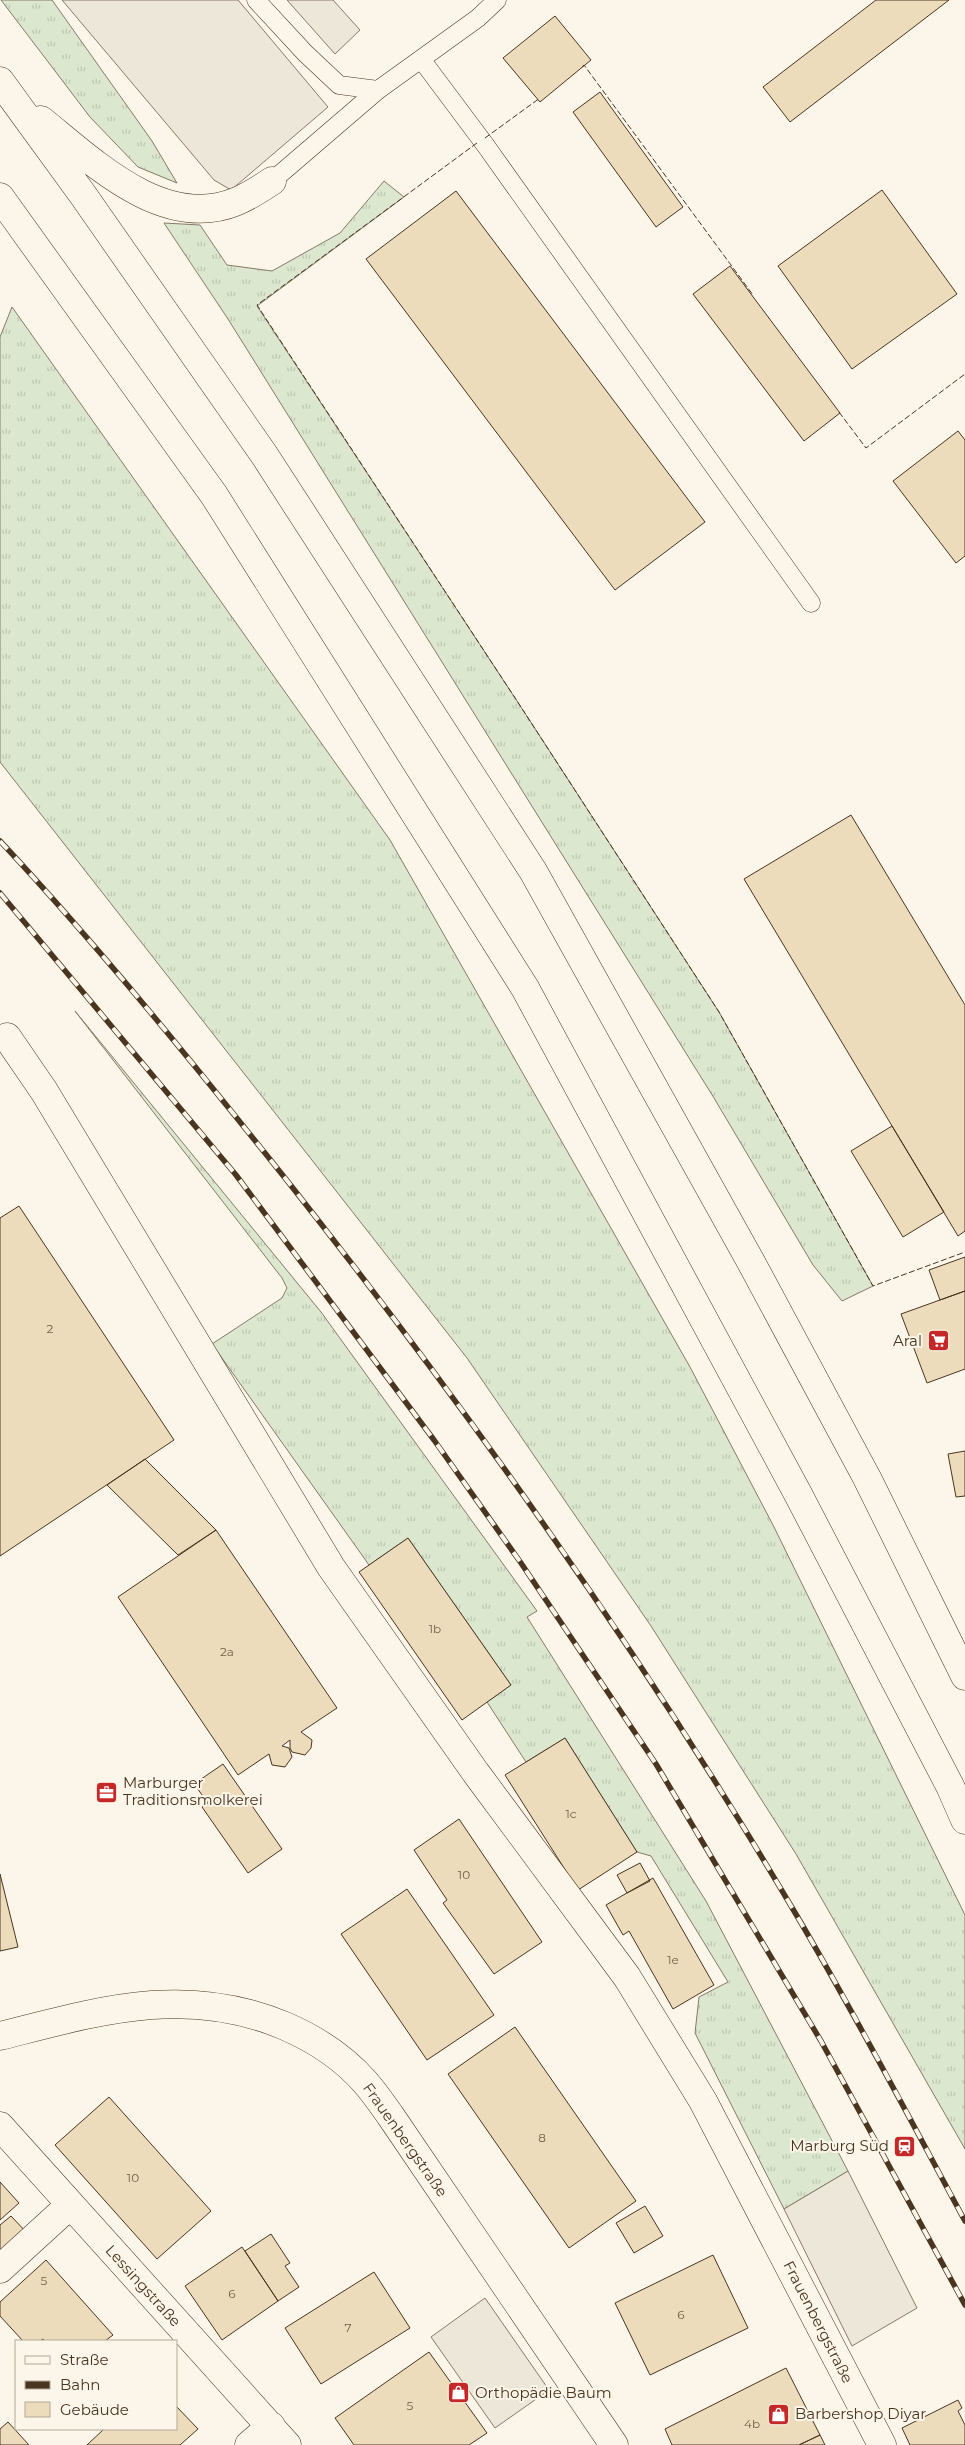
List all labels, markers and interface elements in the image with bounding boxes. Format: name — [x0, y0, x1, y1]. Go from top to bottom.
house number: 2 — [47, 1321, 54, 1336]
supermarket icon: Aral — [926, 1329, 950, 1353]
place label: Aral — [893, 1331, 922, 1350]
house number: 1b — [429, 1621, 441, 1636]
house number: 2a — [220, 1644, 234, 1659]
place label: Marburger Traditionsmolkerei — [123, 1773, 263, 1809]
office icon: Marburger Traditionsmolkerei — [95, 1780, 119, 1804]
house number: 1c — [565, 1806, 577, 1821]
house number: 10 — [458, 1867, 470, 1882]
house number: 1e — [667, 1952, 679, 1967]
street label: Frauenbergstraße — [359, 2079, 452, 2200]
house number: 8 — [538, 2130, 546, 2145]
station icon: Marburg Süd — [893, 2134, 917, 2158]
place label: Marburg Süd — [790, 2136, 889, 2155]
house number: 10 — [127, 2170, 139, 2185]
street label: Lessingstraße — [102, 2241, 185, 2331]
street label: Frauenbergstraße — [779, 2257, 858, 2386]
house number: 5 — [41, 2273, 48, 2288]
house number: 6 — [228, 2286, 236, 2301]
house number: 6 — [677, 2307, 685, 2322]
house number: 7 — [344, 2320, 352, 2335]
legend — [15, 2340, 178, 2430]
text: Straße — [60, 2350, 109, 2369]
text: Bahn — [60, 2375, 100, 2394]
shop icon: Orthopädie Baum — [447, 2381, 471, 2405]
place label: Orthopädie Baum — [475, 2383, 612, 2402]
house number: 5 — [407, 2398, 414, 2413]
text: Gebäude — [60, 2400, 129, 2419]
shop icon: Barbershop Diyar — [767, 2402, 791, 2426]
place label: Barbershop Diyar — [795, 2404, 926, 2423]
house number: 4b — [744, 2416, 760, 2431]

